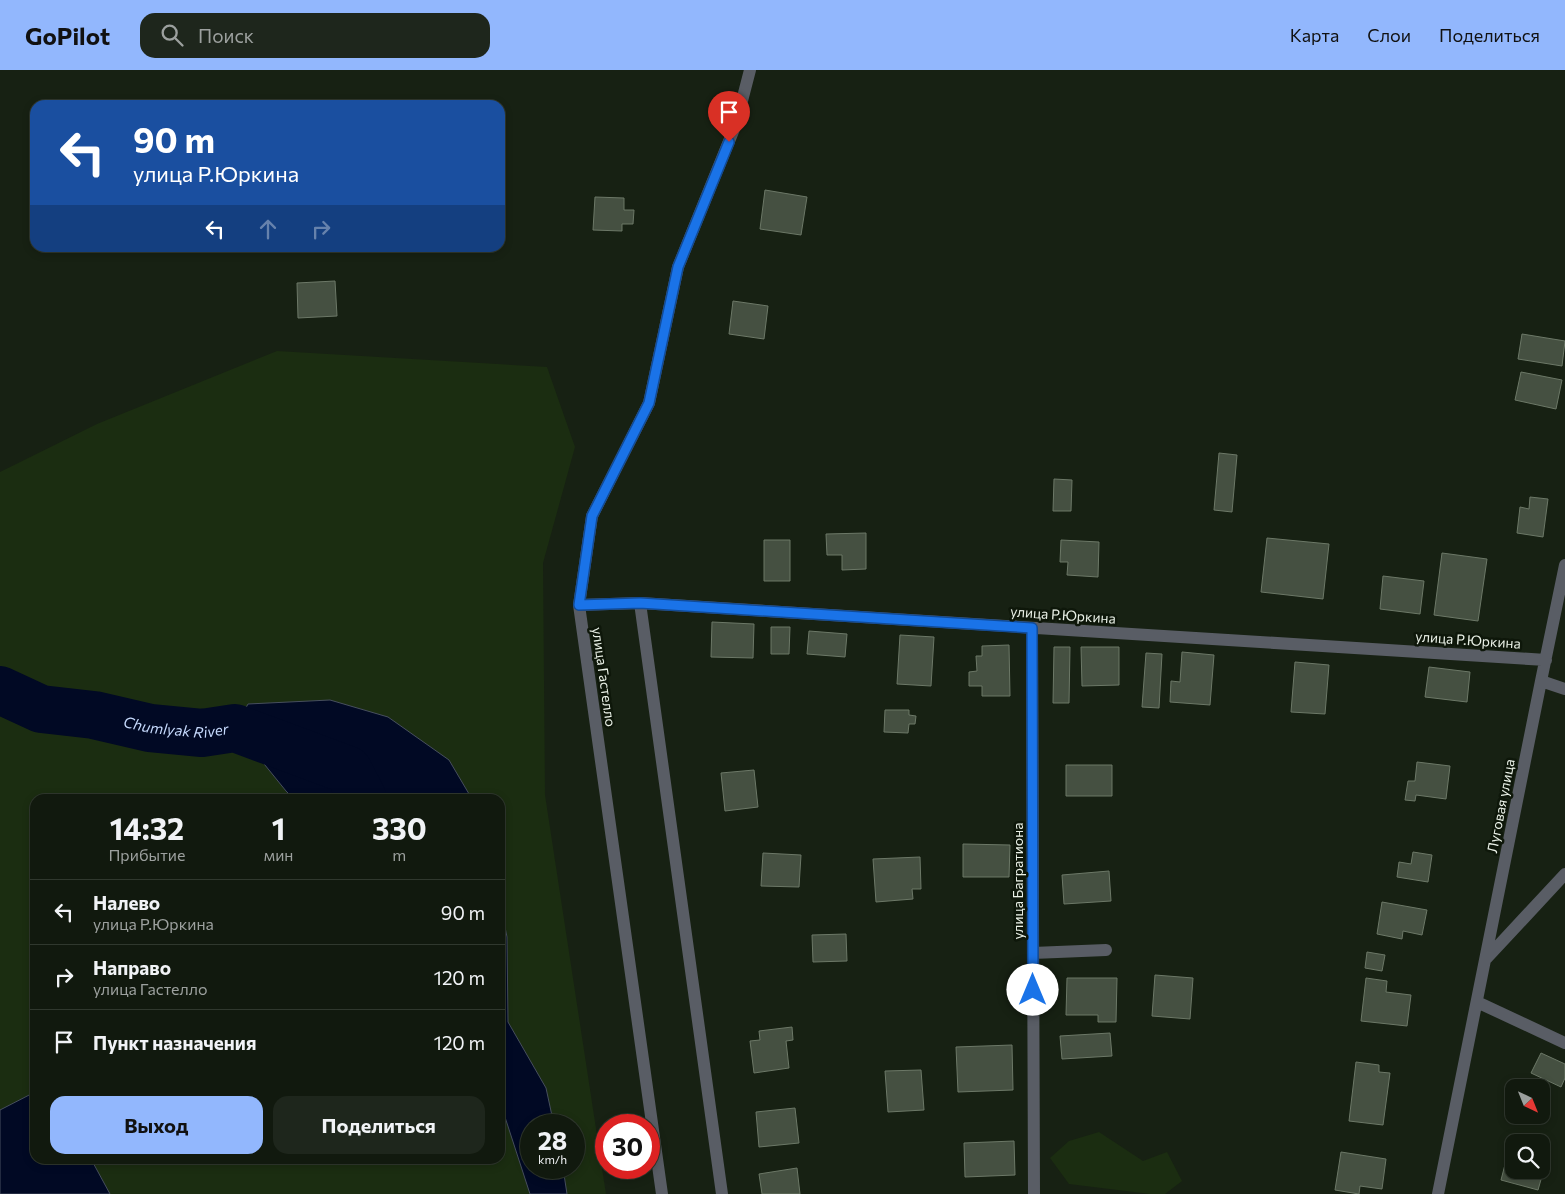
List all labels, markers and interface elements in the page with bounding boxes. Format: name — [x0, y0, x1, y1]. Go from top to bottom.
search box — [140, 13, 490, 58]
text: GoPilot — [25, 21, 110, 50]
icon: search — [158, 21, 186, 49]
text: Поиск — [198, 24, 254, 47]
text: Карта — [1290, 24, 1339, 46]
text: Слои — [1367, 24, 1411, 46]
text: Поделиться — [1439, 24, 1540, 46]
pin — [708, 91, 750, 142]
icon: arrive — [715, 98, 743, 126]
text: 90 m — [133, 117, 215, 160]
icon: left — [50, 120, 115, 185]
text: улица Р.Юркина — [133, 160, 299, 187]
icon: left — [201, 215, 229, 243]
icon: ahead — [254, 215, 282, 243]
icon: right — [307, 215, 335, 243]
street label: улица Р.Юркина — [1010, 602, 1116, 627]
street label: улица Гастелло — [589, 626, 620, 728]
street label: улица Р.Юркина — [1415, 627, 1521, 652]
water label: Chumlyak River — [122, 712, 231, 741]
street label: Луговая улица — [1483, 758, 1518, 854]
text: 14:32 — [110, 809, 184, 846]
text: 1 — [272, 809, 285, 846]
text: 330 — [372, 809, 427, 846]
street label: улица Багратиона — [1009, 823, 1026, 939]
text: Прибытие — [108, 845, 185, 864]
text: мин — [264, 845, 293, 864]
text: m — [392, 845, 406, 864]
text: Налево — [93, 891, 160, 914]
icon: left — [50, 898, 78, 926]
text: 90 m — [441, 901, 485, 924]
text: улица Р.Юркина — [93, 914, 214, 933]
text: Направо — [93, 956, 171, 979]
icon: right — [50, 963, 78, 991]
position arrow — [1006, 963, 1058, 1015]
text: 120 m — [434, 966, 485, 989]
text: улица Гастелло — [93, 979, 208, 998]
icon: arrive — [50, 1028, 78, 1056]
text: Пункт назначения — [93, 1031, 256, 1054]
text: 120 m — [434, 1031, 485, 1054]
north arrow — [1505, 1079, 1550, 1124]
map controls — [1505, 1079, 1550, 1179]
button: Выход — [50, 1096, 263, 1154]
button: Поделиться — [273, 1096, 485, 1154]
speed limit sign: 30 — [595, 1114, 660, 1179]
text: 28 — [538, 1125, 567, 1155]
button: search — [1505, 1134, 1550, 1179]
text: km/h — [538, 1152, 567, 1166]

